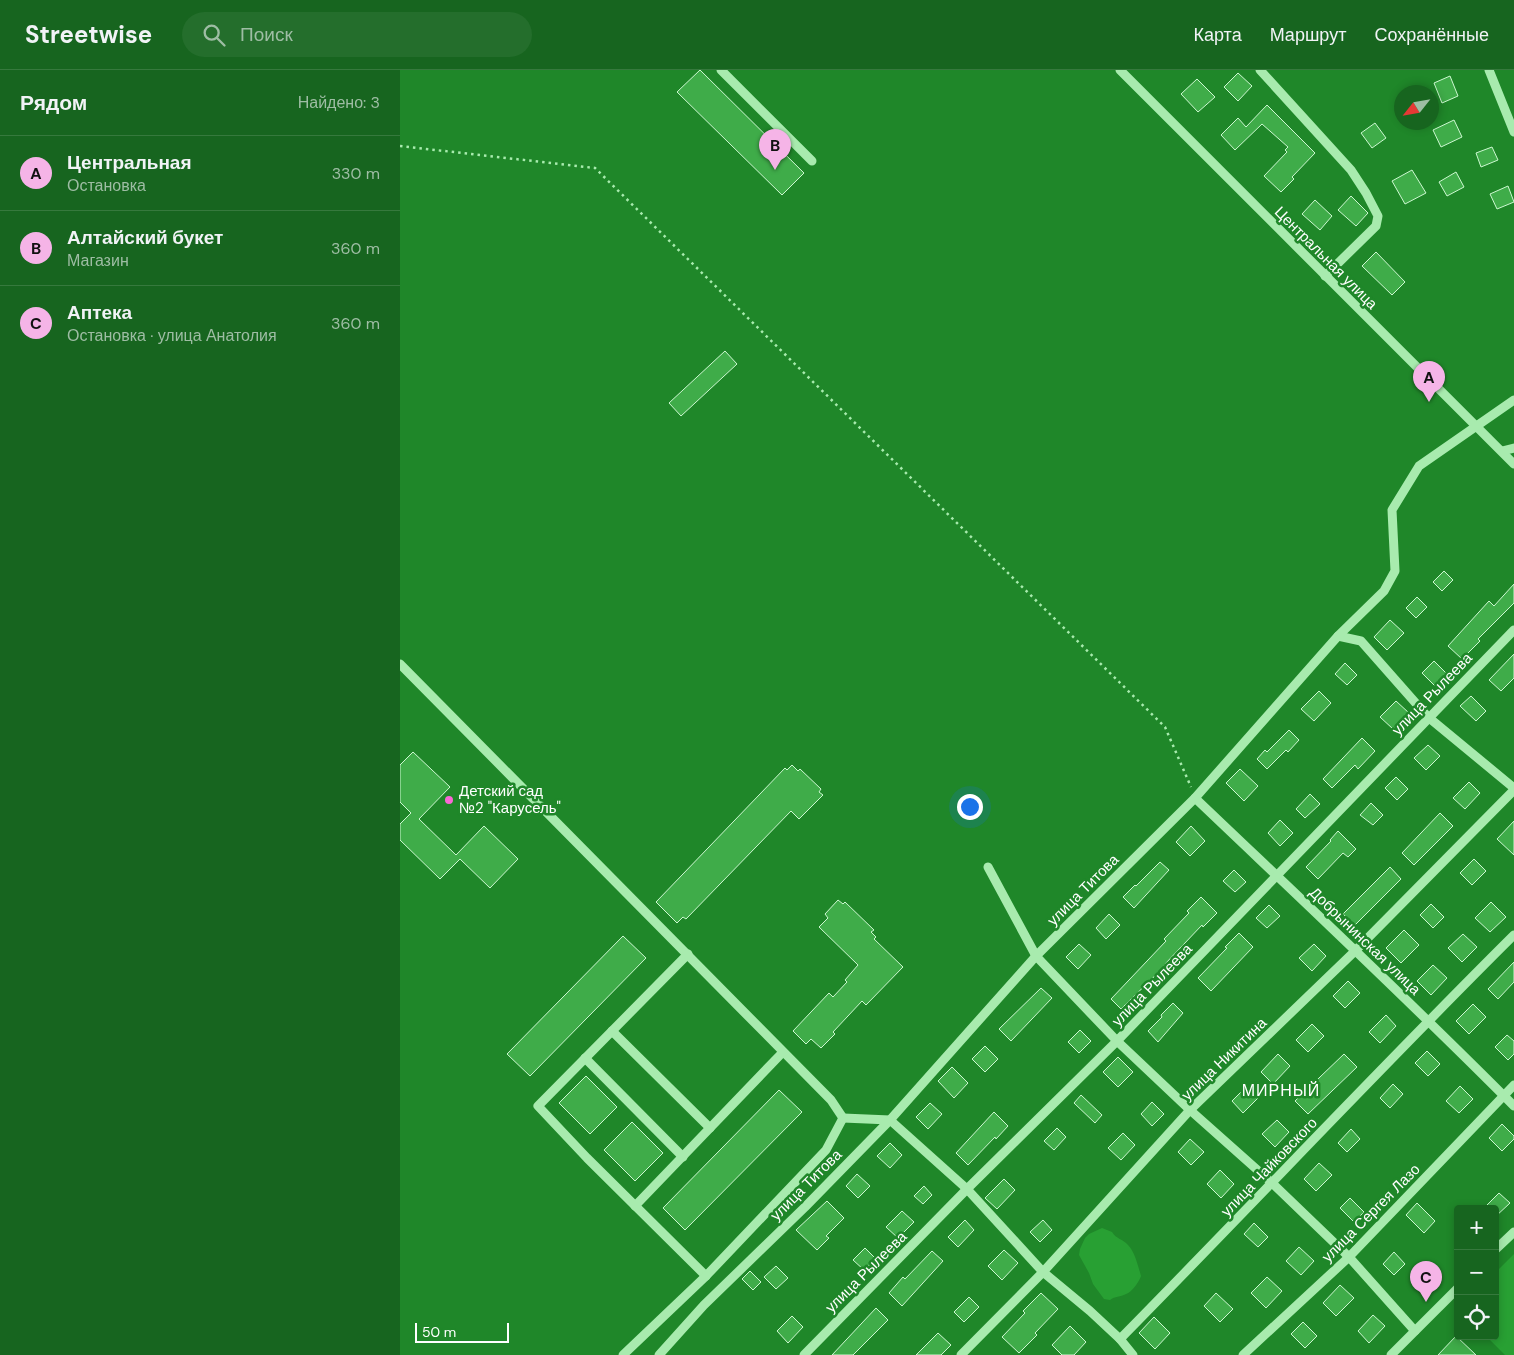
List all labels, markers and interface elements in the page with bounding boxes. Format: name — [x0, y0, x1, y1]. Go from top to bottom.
search box — [182, 12, 532, 57]
text: Streetwise — [25, 19, 152, 50]
icon: search — [200, 21, 228, 49]
text: Поиск — [240, 22, 293, 47]
text: Карта — [1194, 23, 1242, 47]
text: Маршрут — [1270, 23, 1346, 47]
text: Сохранённые — [1374, 23, 1489, 47]
north arrow — [1394, 85, 1439, 130]
text: Рядом — [20, 89, 87, 117]
text: Найдено: 3 — [298, 92, 380, 113]
pin: B — [759, 129, 791, 170]
text: Центральная — [67, 150, 192, 175]
text: A — [30, 163, 42, 184]
text: 330 m — [332, 163, 380, 184]
text: Остановка — [67, 175, 146, 196]
street label: Центральная улица — [1270, 202, 1382, 314]
text: Алтайский букет — [67, 225, 223, 250]
text: B — [31, 238, 41, 259]
text: 360 m — [331, 238, 380, 259]
text: Магазин — [67, 250, 129, 271]
text: Аптека — [67, 300, 132, 325]
text: C — [30, 313, 42, 334]
text: 360 m — [331, 313, 380, 334]
text: Остановка · улица Анатолия — [67, 325, 277, 346]
pin: A — [1413, 361, 1445, 402]
street label: улица Рылеева — [1387, 648, 1477, 740]
place label: Детский сад №2 "Карусель" — [459, 781, 561, 818]
marker: Детский сад №2 "Карусель" — [443, 794, 455, 806]
your location — [957, 794, 983, 820]
street label: улица Титова — [1043, 849, 1124, 930]
street label: Добрынинская улица — [1305, 883, 1425, 1000]
street label: улица Рылеева — [1107, 939, 1197, 1031]
street label: улица Никитина — [1177, 1013, 1271, 1105]
district label: МИРНЫЙ — [1242, 1080, 1320, 1101]
street label: улица Чайковского — [1216, 1113, 1322, 1221]
street label: улица Титова — [766, 1144, 847, 1225]
street label: улица Сергея Лазо — [1317, 1159, 1425, 1267]
map controls — [1454, 1205, 1499, 1340]
button: + — [1454, 1205, 1499, 1250]
street label: улица Рылеева — [821, 1226, 912, 1317]
button: − — [1454, 1250, 1499, 1295]
pin: C — [1410, 1261, 1442, 1302]
button: locate — [1454, 1295, 1499, 1340]
scale bar — [415, 1320, 509, 1343]
text: 50 m — [422, 1323, 456, 1341]

